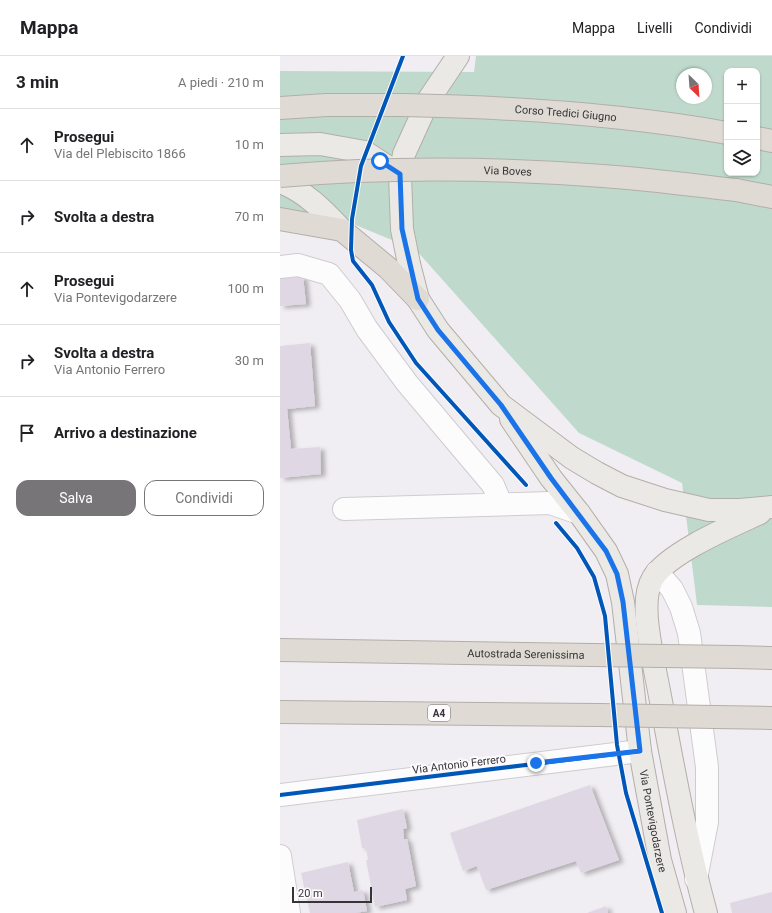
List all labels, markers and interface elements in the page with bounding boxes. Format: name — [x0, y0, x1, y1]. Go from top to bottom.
text: Mappa — [20, 16, 78, 39]
text: Mappa — [572, 20, 615, 36]
text: Livelli — [637, 20, 672, 36]
text: Condividi — [694, 20, 752, 36]
north arrow — [676, 68, 712, 104]
map controls — [724, 68, 760, 176]
button: + — [724, 68, 760, 104]
text: 3 min — [16, 72, 59, 92]
text: A piedi · 210 m — [178, 75, 264, 90]
street label: Corso Tredici Giugno — [514, 103, 617, 124]
button: − — [724, 104, 760, 140]
text: Prosegui — [54, 128, 114, 146]
icon: ahead — [16, 134, 38, 156]
text: 10 m — [235, 137, 264, 152]
button: layers — [724, 140, 760, 176]
text: Via del Plebiscito 1866 — [54, 146, 186, 161]
route start — [371, 152, 389, 170]
street label: Via Boves — [484, 164, 533, 179]
icon: right — [16, 206, 38, 228]
text: Svolta a destra — [54, 208, 154, 226]
text: 70 m — [235, 209, 264, 224]
text: Prosegui — [54, 272, 114, 290]
icon: ahead — [16, 278, 38, 300]
text: 100 m — [227, 281, 264, 296]
text: Via Pontevigodarzere — [54, 290, 177, 305]
text: Svolta a destra — [54, 344, 154, 362]
icon: right — [16, 350, 38, 372]
text: 30 m — [235, 353, 264, 368]
text: Via Antonio Ferrero — [54, 362, 165, 377]
icon: arrive — [16, 422, 38, 444]
text: Arrivo a destinazione — [54, 424, 197, 442]
button: Salva — [16, 480, 136, 516]
button: Condividi — [144, 480, 264, 516]
street label: Autostrada Serenissima — [467, 647, 585, 662]
road number: A4 — [428, 705, 450, 721]
street label: Via Antonio Ferrero — [412, 752, 507, 777]
route end — [527, 754, 545, 772]
street label: Via Pontevigodarzere — [637, 769, 669, 874]
scale bar — [292, 885, 372, 904]
text: 20 m — [298, 887, 323, 900]

